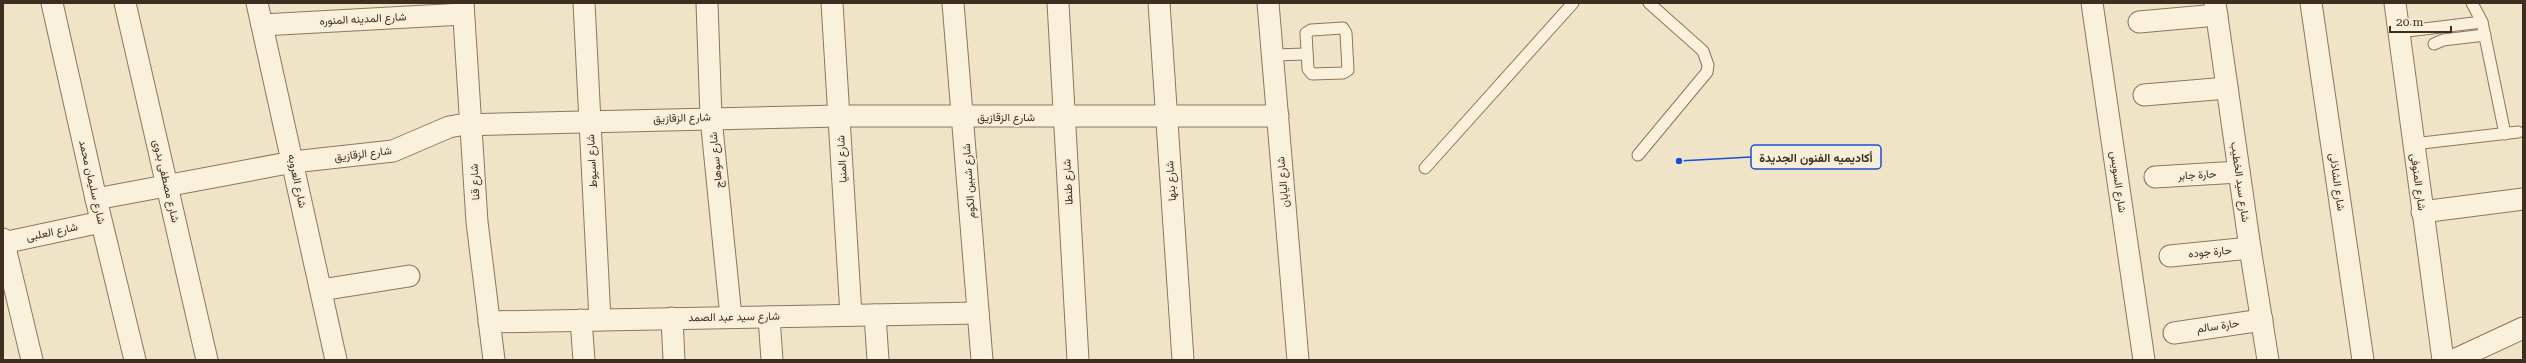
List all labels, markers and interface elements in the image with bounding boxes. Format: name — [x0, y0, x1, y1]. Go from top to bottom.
scale bar — [2390, 8, 2451, 34]
street label: شارع المدينه المنوره — [319, 10, 407, 29]
text: 20 m — [2396, 15, 2423, 29]
street label: شارع الزقازيق — [653, 110, 711, 127]
street label: شارع الزقازيق — [977, 111, 1035, 125]
street label: شارع سوهاج — [707, 131, 726, 189]
street label: شارع اسيوط — [584, 133, 601, 188]
street label: شارع المنيا — [834, 135, 851, 183]
street label: شارع مصطفى بدوى — [149, 138, 182, 224]
street label: شارع سليمان محمد — [75, 139, 108, 226]
street label: شارع سيد الخطيب — [2227, 141, 2252, 223]
street label: شارع شبين الكوم — [960, 143, 979, 219]
street label: شارع الزقازيق — [334, 144, 393, 165]
callout: أكاديميه الفنون الجديدة — [1751, 145, 1881, 169]
street label: شارع السويس — [2106, 150, 2129, 214]
text: أكاديميه الفنون الجديدة — [1759, 151, 1873, 166]
street label: شارع الشاذلى — [2326, 152, 2348, 212]
street label: شارع العروبه — [284, 153, 309, 210]
street label: شارع المنوفى — [2407, 153, 2428, 212]
street label: شارع اليابان — [1274, 156, 1293, 208]
street label: شارع طنطا — [1060, 158, 1077, 205]
street label: شارع بنها — [1163, 160, 1180, 202]
street label: شارع قنا — [468, 163, 483, 201]
street label: حارة جابر — [2176, 167, 2217, 183]
street label: شارع العلبى — [25, 220, 80, 245]
street label: حارة جوده — [2188, 244, 2232, 260]
street label: شارع سيد عبد الصمد — [688, 310, 780, 325]
street label: حارة سالم — [2196, 317, 2240, 336]

